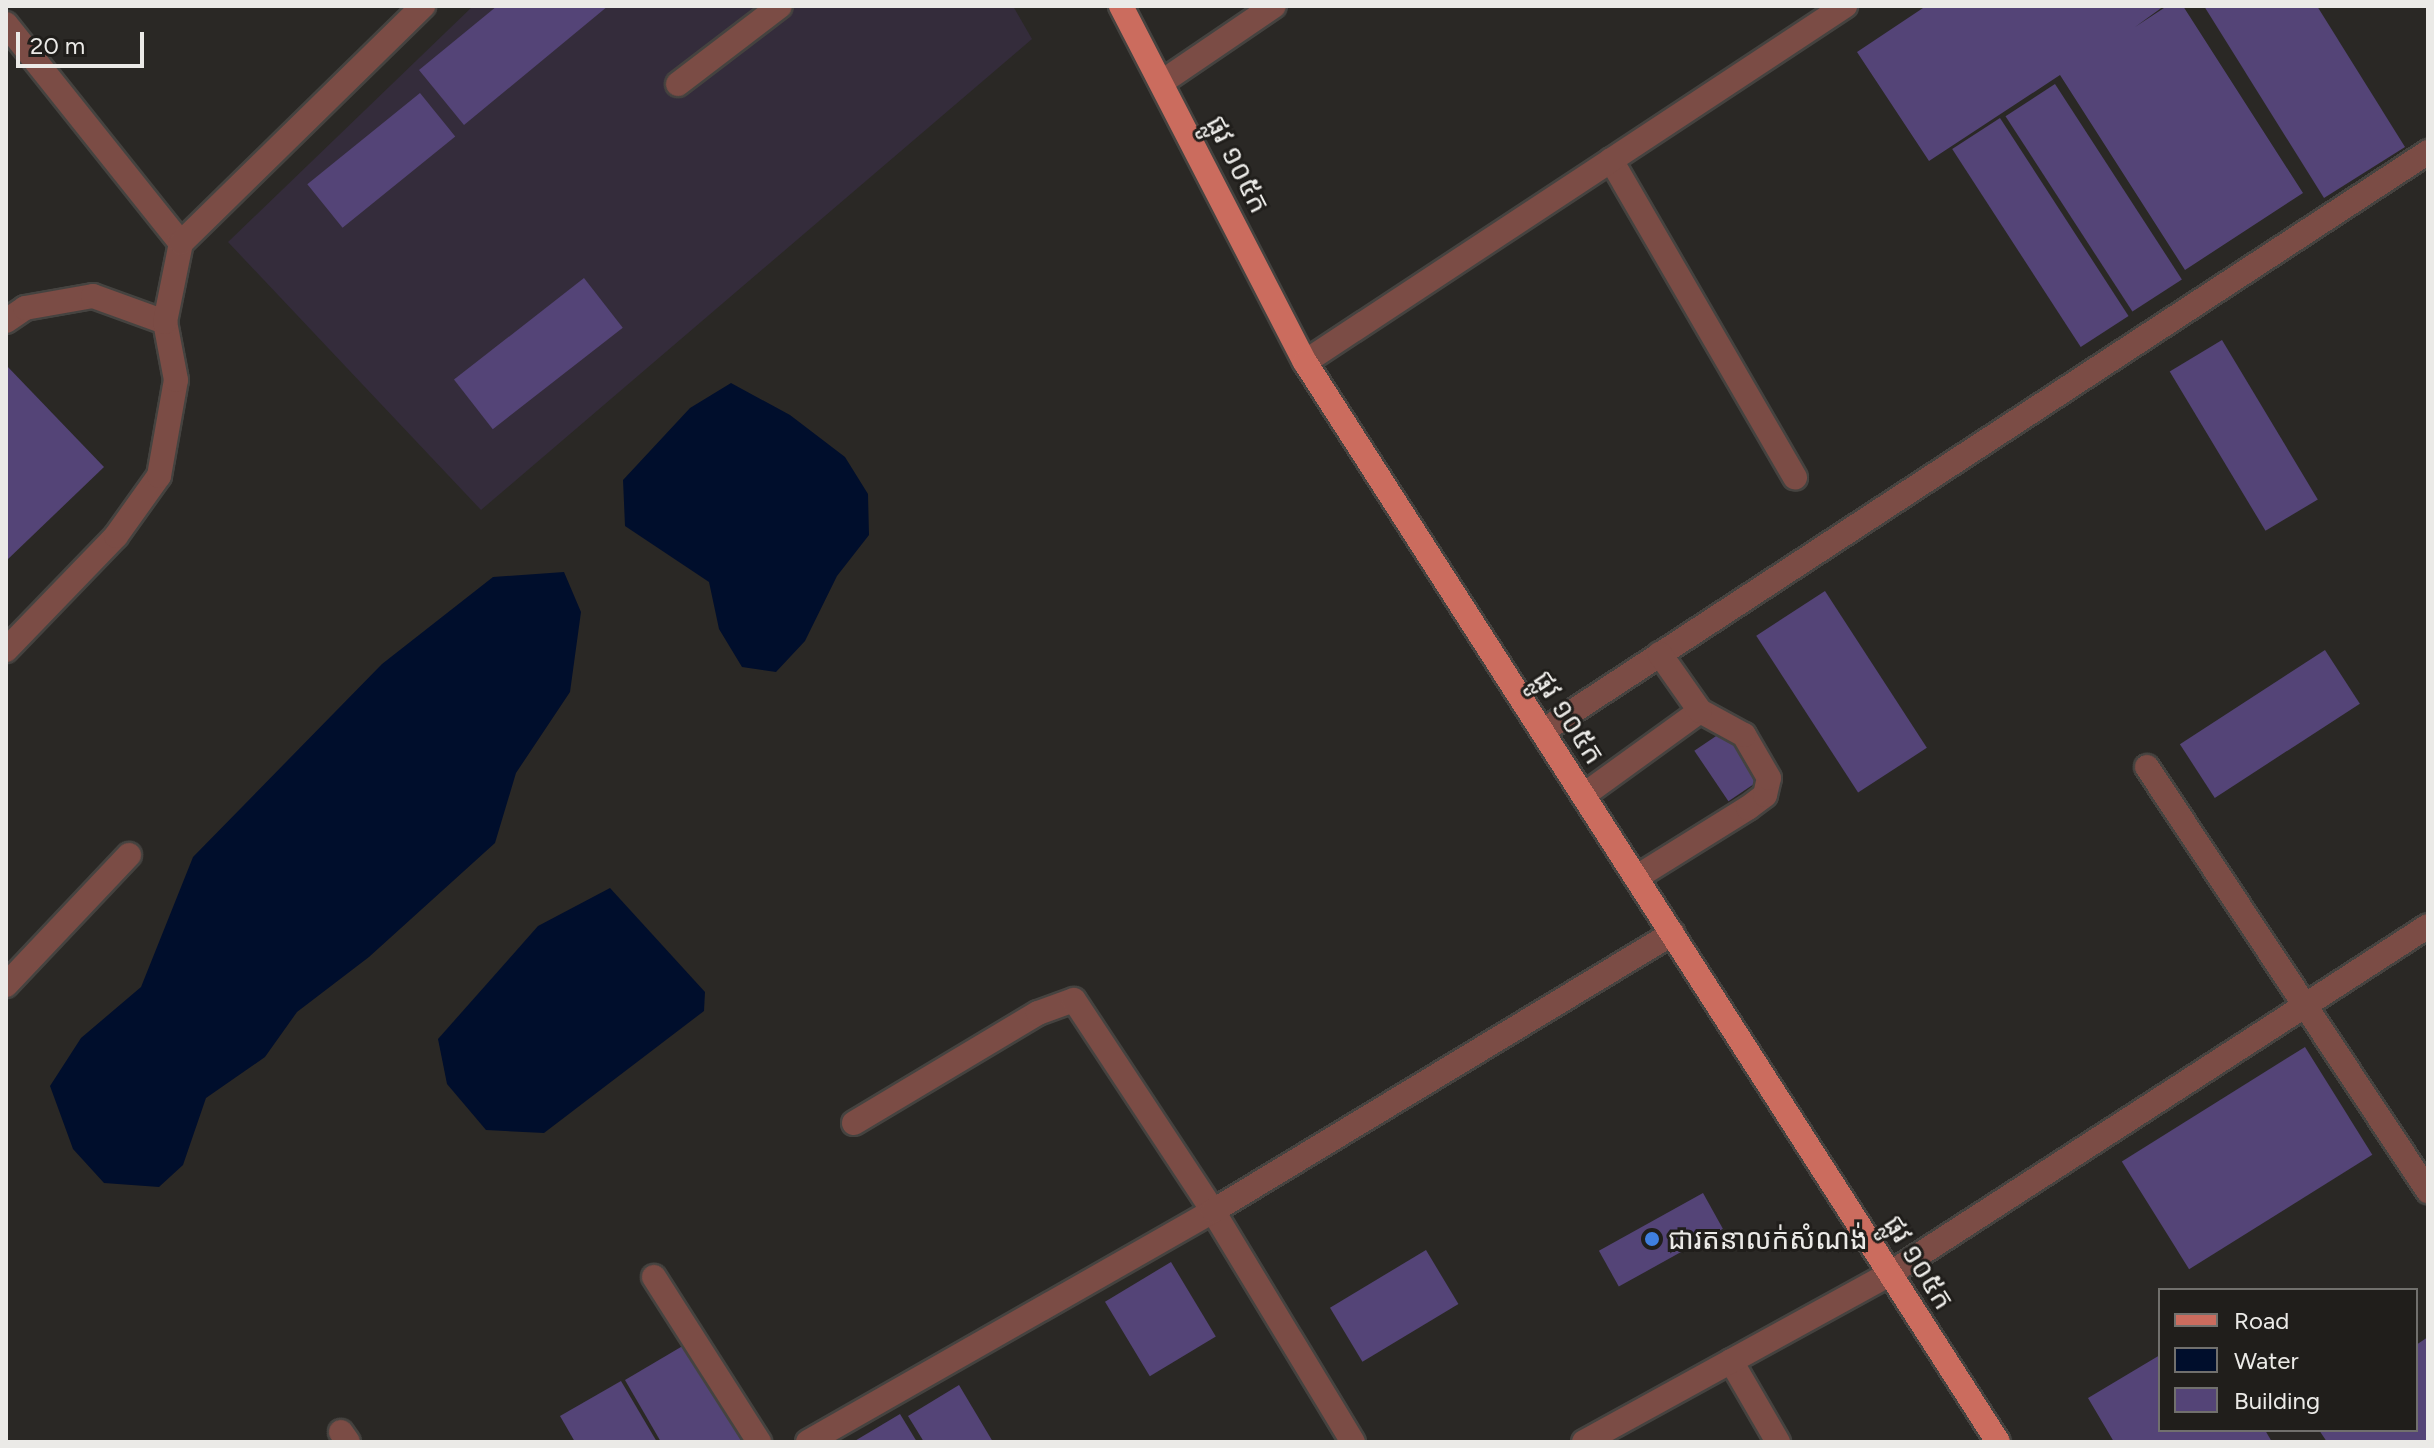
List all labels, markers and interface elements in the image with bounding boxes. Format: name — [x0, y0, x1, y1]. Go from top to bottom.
scale bar — [20, 16, 148, 66]
text: 20 m — [30, 31, 85, 60]
street label: ផ្លូវ ១០៥ក — [1199, 110, 1277, 218]
street label: ផ្លូវ ១០៥ក — [1526, 664, 1612, 770]
street label: ផ្លូវ ១០៥ក — [1877, 1209, 1961, 1315]
place label: ជារតនាលក់សំណង់ — [1668, 1222, 1868, 1256]
marker: ជារតនាលក់សំណង់ — [1643, 1230, 1661, 1248]
legend — [2158, 1288, 2418, 1432]
text: Road — [2234, 1306, 2289, 1335]
text: Water — [2234, 1346, 2299, 1375]
text: Building — [2234, 1386, 2320, 1415]

